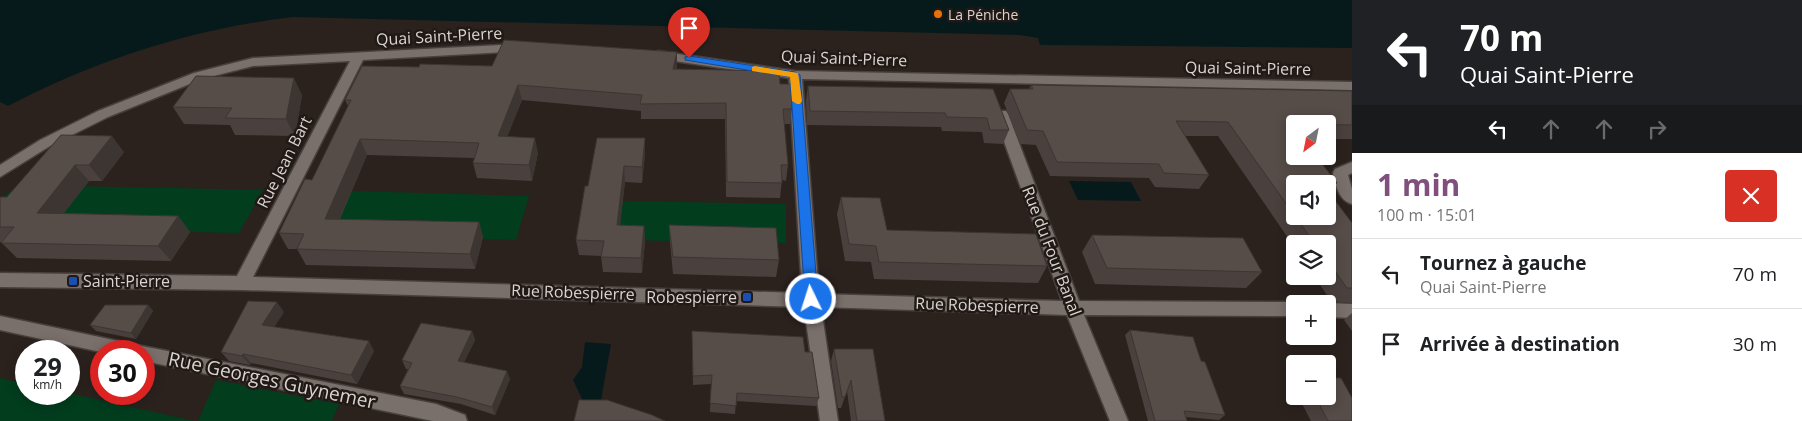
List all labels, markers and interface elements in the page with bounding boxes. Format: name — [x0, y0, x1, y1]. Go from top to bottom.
place label: La Péniche — [948, 5, 1018, 24]
pin — [668, 7, 710, 58]
marker: La Péniche — [932, 8, 944, 20]
icon: arrive — [675, 14, 703, 42]
text: 70 m — [1460, 14, 1543, 61]
icon: left — [1377, 20, 1442, 85]
street label: Quai Saint-Pierre — [375, 22, 503, 50]
street label: Quai Saint-Pierre — [780, 45, 908, 71]
street label: Quai Saint-Pierre — [1185, 56, 1311, 80]
text: Quai Saint-Pierre — [1460, 59, 1634, 89]
street label: Rue Jean Bart — [251, 112, 317, 212]
north arrow — [1286, 115, 1336, 165]
map controls — [1286, 115, 1336, 405]
icon: left — [1484, 115, 1512, 143]
icon: ahead — [1537, 115, 1565, 143]
icon: ahead — [1590, 115, 1618, 143]
icon: right — [1643, 115, 1671, 143]
text: 1 min — [1377, 164, 1460, 205]
button: close — [1725, 170, 1777, 222]
button: sound — [1286, 175, 1336, 225]
street label: Rue du Four Banal — [1017, 183, 1087, 319]
text: 100 m · 15:01 — [1377, 204, 1477, 226]
button: layers — [1286, 235, 1336, 285]
text: Tournez à gauche — [1420, 250, 1586, 276]
icon: left — [1377, 260, 1405, 288]
text: 70 m — [1733, 261, 1777, 287]
place label: Saint-Pierre — [83, 270, 170, 292]
position arrow — [784, 272, 836, 324]
marker: Saint-Pierre — [67, 275, 79, 287]
text: Quai Saint-Pierre — [1420, 276, 1546, 298]
street label: Rue Robespierre — [511, 279, 635, 305]
place label: Robespierre — [646, 286, 737, 308]
marker: Robespierre — [741, 291, 753, 303]
street label: Rue Robespierre — [915, 292, 1039, 318]
button: + — [1286, 295, 1336, 345]
icon: arrive — [1377, 330, 1405, 358]
text: Arrivée à destination — [1420, 331, 1620, 357]
text: 30 m — [1733, 331, 1777, 357]
speed limit sign: 30 — [90, 340, 155, 405]
street label: Rue Georges Guynemer — [166, 345, 378, 415]
text: 29 — [33, 349, 62, 383]
button: − — [1286, 355, 1336, 405]
text: km/h — [33, 376, 62, 393]

